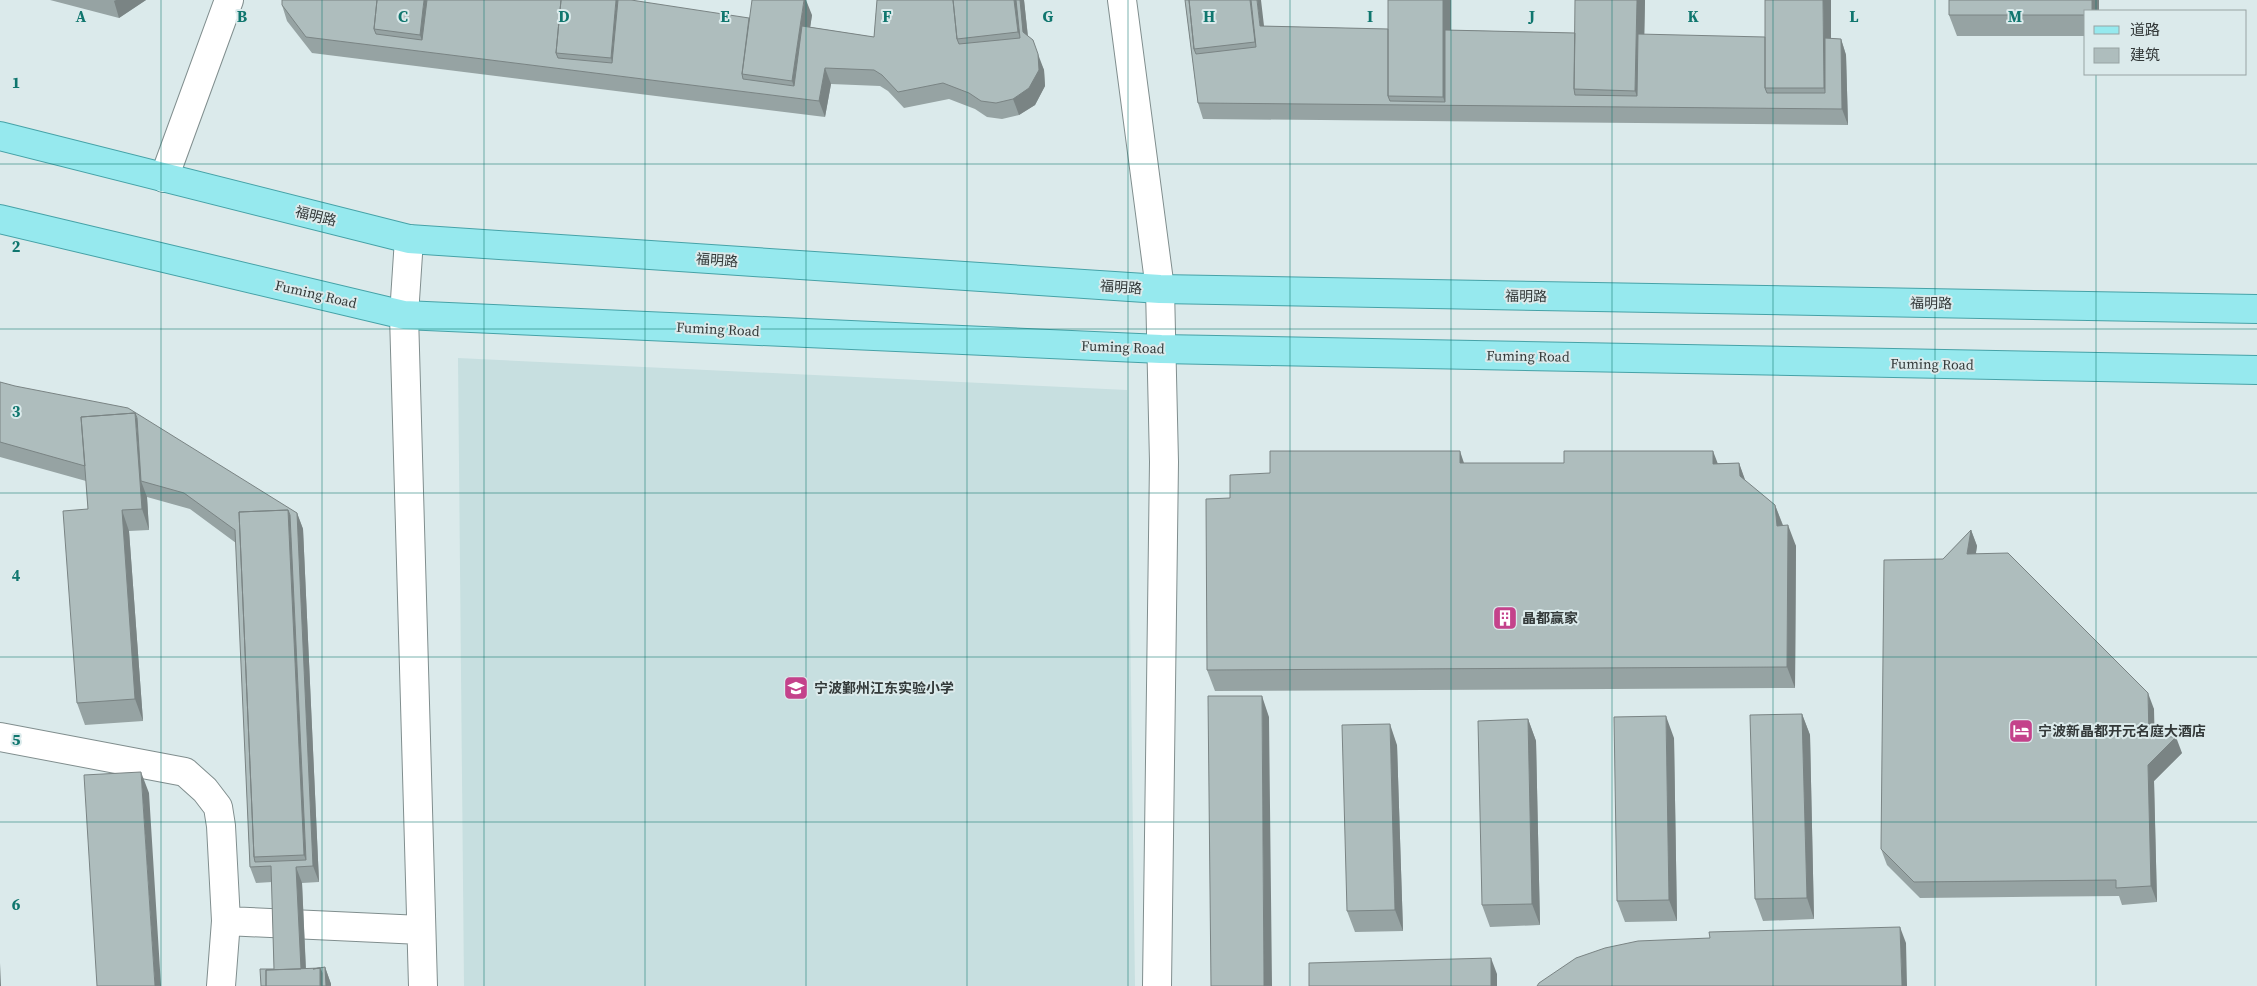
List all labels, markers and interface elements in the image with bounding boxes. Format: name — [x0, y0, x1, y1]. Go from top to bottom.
text: A — [76, 5, 87, 27]
text: B — [237, 5, 248, 27]
text: C — [398, 5, 408, 27]
text: D — [558, 5, 570, 27]
text: E — [720, 5, 730, 27]
text: F — [882, 5, 892, 27]
text: G — [1043, 5, 1054, 27]
text: H — [1203, 5, 1215, 27]
text: I — [1367, 5, 1373, 27]
text: J — [1528, 5, 1535, 27]
text: K — [1687, 5, 1699, 27]
text: L — [1849, 5, 1859, 27]
text: M — [2008, 5, 2022, 27]
legend — [2084, 10, 2247, 75]
text: 道路 — [2130, 19, 2160, 40]
text: 建筑 — [2130, 44, 2160, 65]
text: 1 — [12, 71, 20, 93]
street label: 福明路 — [293, 201, 339, 231]
text: 2 — [12, 235, 21, 257]
street label: 福明路 — [695, 249, 739, 271]
street label: Fuming Road — [273, 275, 359, 313]
street label: 福明路 — [1099, 276, 1143, 298]
street label: 福明路 — [1505, 286, 1547, 306]
street label: 福明路 — [1910, 293, 1952, 313]
street label: Fuming Road — [676, 317, 760, 341]
street label: Fuming Road — [1081, 336, 1165, 358]
street label: Fuming Road — [1486, 345, 1570, 367]
street label: Fuming Road — [1890, 353, 1974, 375]
text: 3 — [12, 400, 21, 422]
text: 4 — [12, 564, 21, 586]
building icon: 晶都赢家 — [1492, 605, 1518, 631]
place label: 晶都赢家 — [1522, 608, 1578, 628]
school or university icon: 宁波鄞州江东实验小学 — [783, 675, 809, 701]
place label: 宁波鄞州江东实验小学 — [814, 678, 954, 698]
hotel icon: 宁波新晶都开元名庭大酒店 — [2008, 718, 2034, 744]
place label: 宁波新晶都开元名庭大酒店 — [2038, 721, 2206, 741]
text: 5 — [12, 728, 21, 750]
text: 6 — [12, 893, 21, 915]

